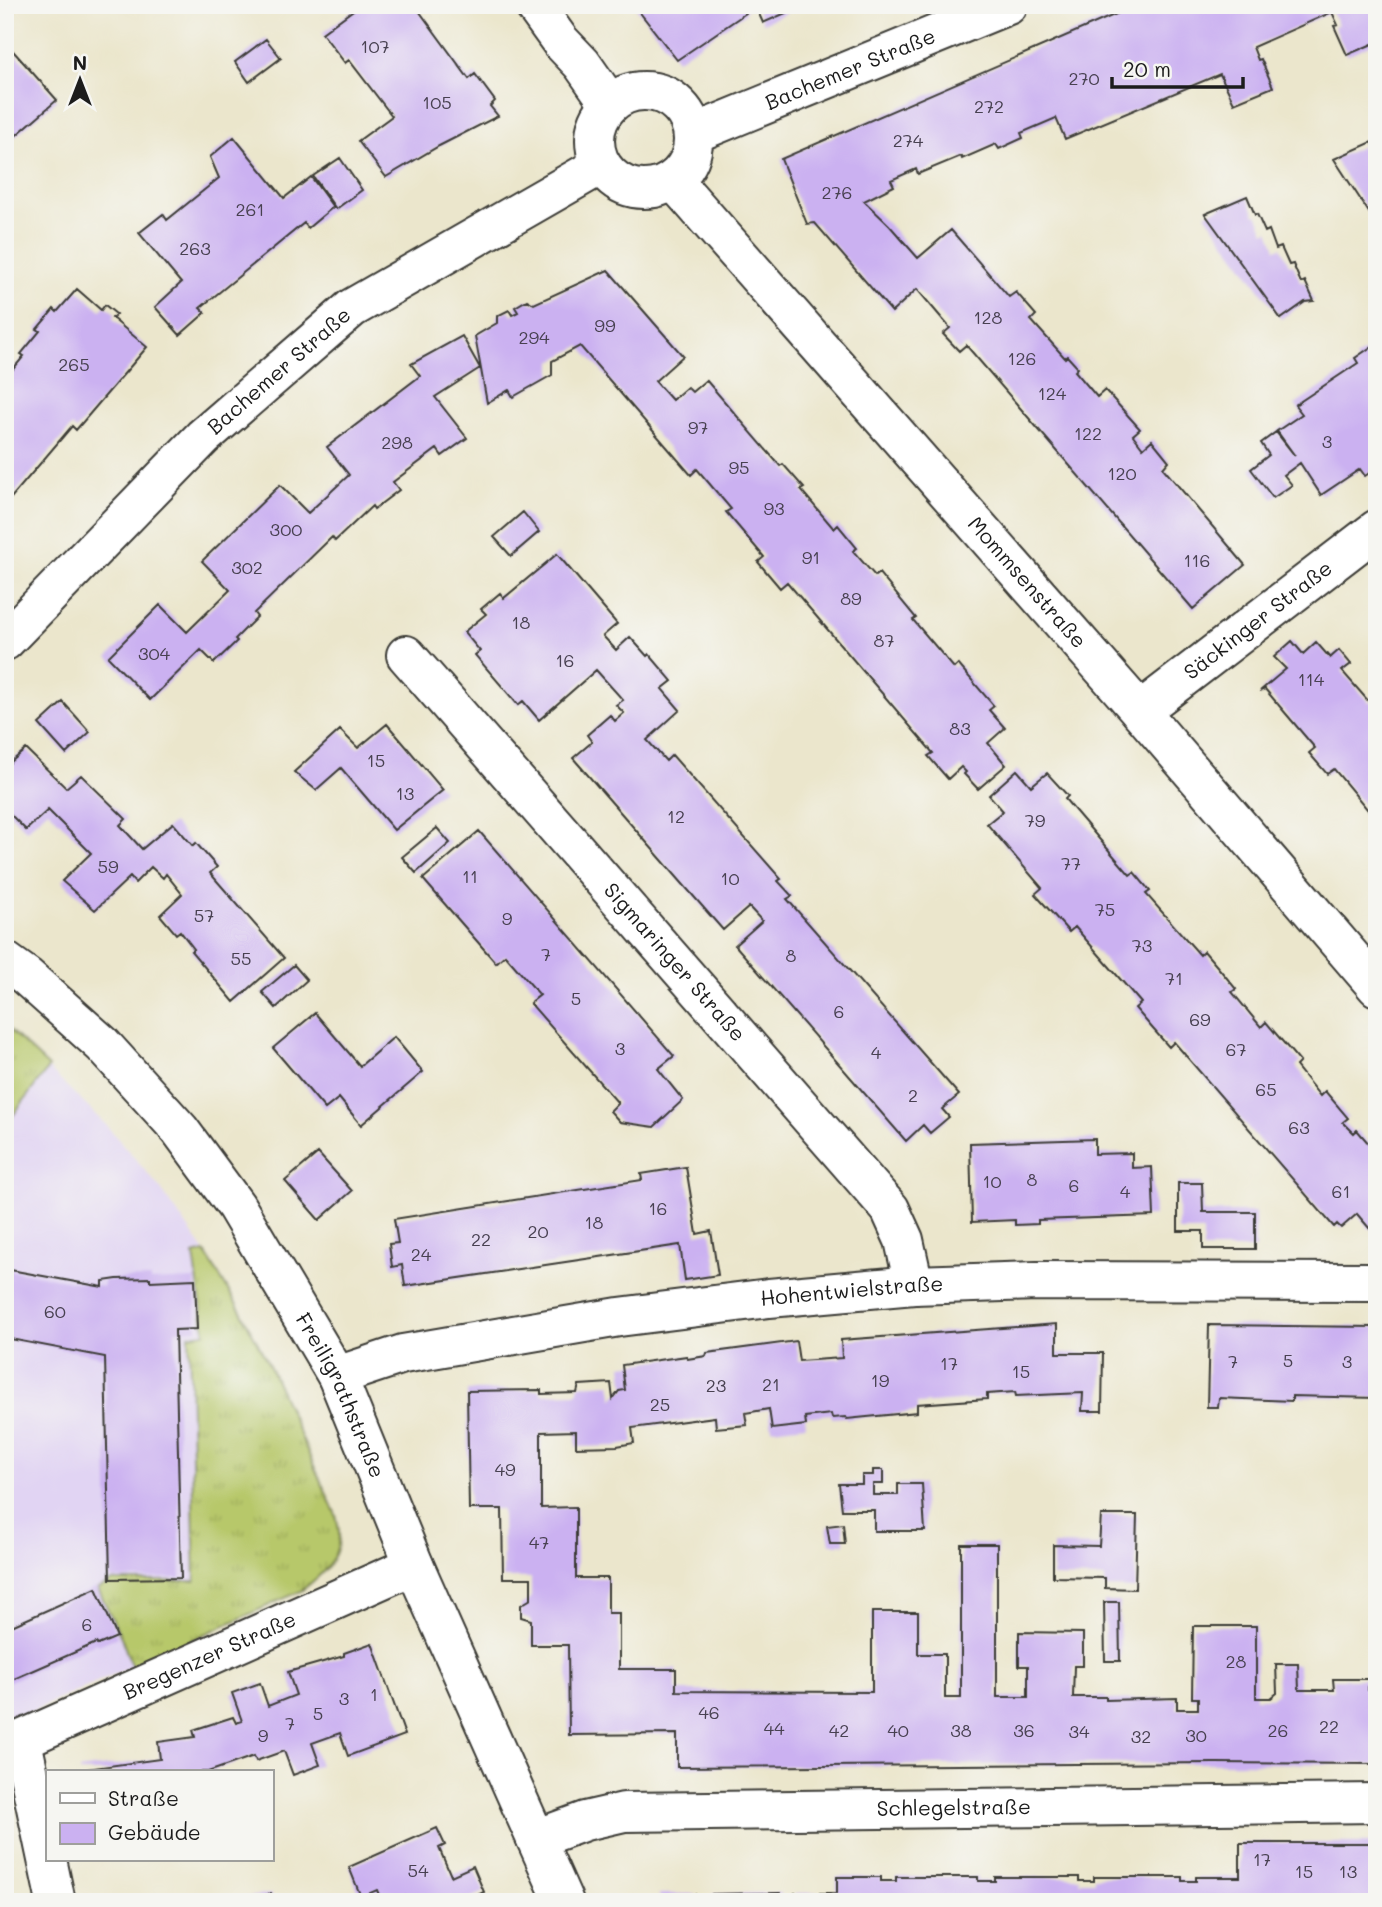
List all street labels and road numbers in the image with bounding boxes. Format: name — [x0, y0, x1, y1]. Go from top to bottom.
street label: Bachemer Straße — [761, 21, 939, 115]
street label: Bachemer Straße — [201, 300, 356, 440]
street label: Mommsenstraße — [963, 510, 1093, 653]
street label: Säckinger Straße — [1178, 554, 1337, 685]
street label: Sigmaringer Straße — [599, 876, 752, 1046]
street label: Hohentwielstraße — [758, 1269, 944, 1311]
street label: Freiligrathstraße — [290, 1307, 392, 1481]
street label: Bregenzer Straße — [118, 1604, 300, 1705]
street label: Schlegelstraße — [876, 1792, 1031, 1821]

